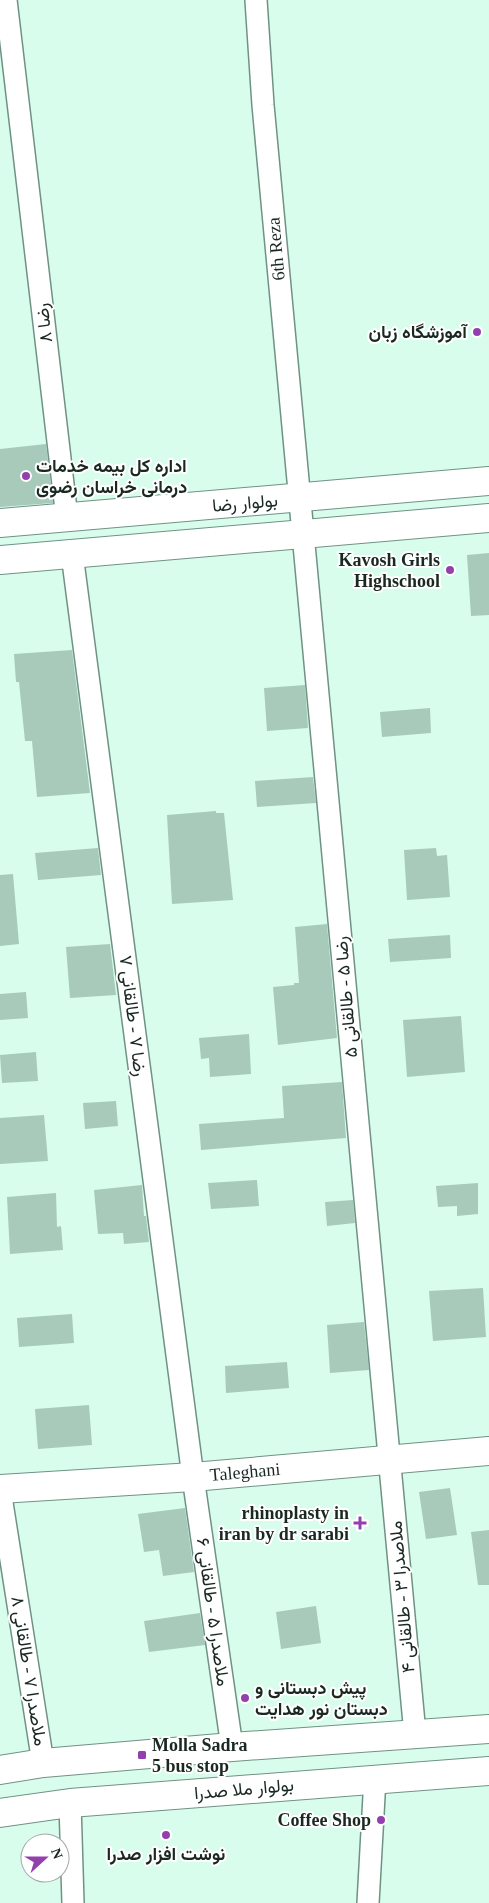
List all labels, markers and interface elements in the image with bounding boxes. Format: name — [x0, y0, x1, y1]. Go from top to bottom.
street label: 6th Reza — [263, 217, 289, 281]
street label: رضا ۸ — [32, 302, 57, 344]
place label: آموزشگاه زبان — [369, 322, 468, 343]
marker: آموزشگاه زبان — [471, 326, 483, 338]
place label: اداره کل بیمه خدمات درمانی خراسان رضوی — [36, 456, 187, 498]
marker: اداره کل بیمه خدمات درمانی خراسان رضوی — [20, 470, 32, 482]
street label: بولوار رضا — [211, 490, 279, 517]
place label: Kavosh Girls Highschool — [338, 550, 440, 591]
marker: Kavosh Girls Highschool — [444, 564, 456, 576]
street label: رضا ۵ - طالقانی ۵ — [331, 935, 362, 1059]
street label: رضا ۷ - طالقانی ۷ — [115, 954, 150, 1078]
street label: Taleghani — [209, 1459, 281, 1485]
place label: rhinoplasty in iran by dr sarabi — [219, 1503, 349, 1544]
marker: rhinoplasty in iran by dr sarabi — [353, 1516, 367, 1530]
street label: ملاصدرا ۳ - طالقانی ۴ — [385, 1520, 420, 1674]
street label: ملاصدرا ۵ - طالقانی ۶ — [192, 1536, 233, 1688]
street label: ملاصدرا ۷ - طالقانی ۸ — [6, 1595, 51, 1748]
place label: پیش دبستانی و دبستان نور هدایت — [255, 1678, 388, 1720]
marker: پیش دبستانی و دبستان نور هدایت — [239, 1692, 251, 1704]
place label: Molla Sadra 5 bus stop — [152, 1735, 248, 1776]
marker: Molla Sadra 5 bus stop — [136, 1749, 148, 1761]
street label: بولوار ملا صدرا — [193, 1775, 295, 1804]
place label: Coffee Shop — [278, 1810, 371, 1830]
marker: Coffee Shop — [375, 1814, 387, 1826]
marker: نوشت افزار صدرا — [160, 1829, 172, 1841]
north arrow — [20, 1833, 70, 1883]
place label: نوشت افزار صدرا — [107, 1844, 225, 1865]
text: N — [48, 1846, 65, 1861]

